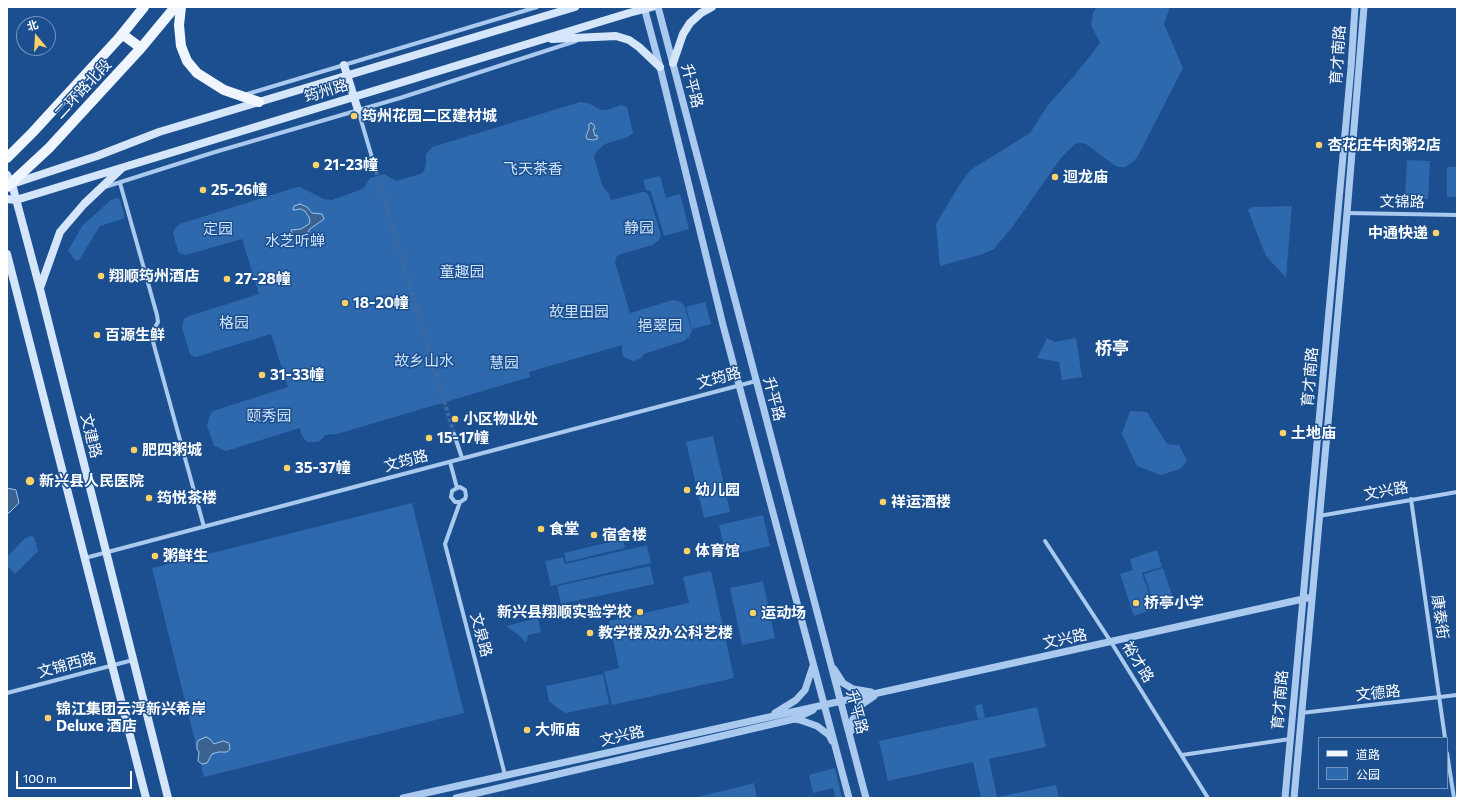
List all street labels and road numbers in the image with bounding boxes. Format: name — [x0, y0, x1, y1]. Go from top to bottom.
street label: 育才南路 — [1327, 24, 1349, 86]
street label: 二环路北段 — [51, 55, 115, 123]
street label: 升平路 — [677, 62, 707, 110]
street label: 筠州路 — [302, 76, 350, 106]
street label: 文锦路 — [1379, 193, 1425, 211]
street label: 育才南路 — [1298, 346, 1322, 408]
street label: 文筠路 — [695, 363, 743, 393]
street label: 升平路 — [759, 375, 789, 423]
street label: 文建路 — [77, 412, 105, 460]
street label: 文筠路 — [382, 446, 430, 476]
street label: 文兴路 — [1362, 478, 1410, 504]
street label: 康泰街 — [1428, 593, 1452, 641]
street label: 文泉路 — [466, 611, 496, 659]
street label: 文兴路 — [1041, 626, 1089, 652]
street label: 裕才路 — [1118, 638, 1158, 686]
street label: 文锦西路 — [36, 649, 98, 681]
street label: 育才南路 — [1268, 669, 1292, 731]
street label: 文德路 — [1355, 682, 1401, 704]
street label: 升平路 — [842, 688, 872, 736]
street label: 文兴路 — [598, 722, 646, 750]

